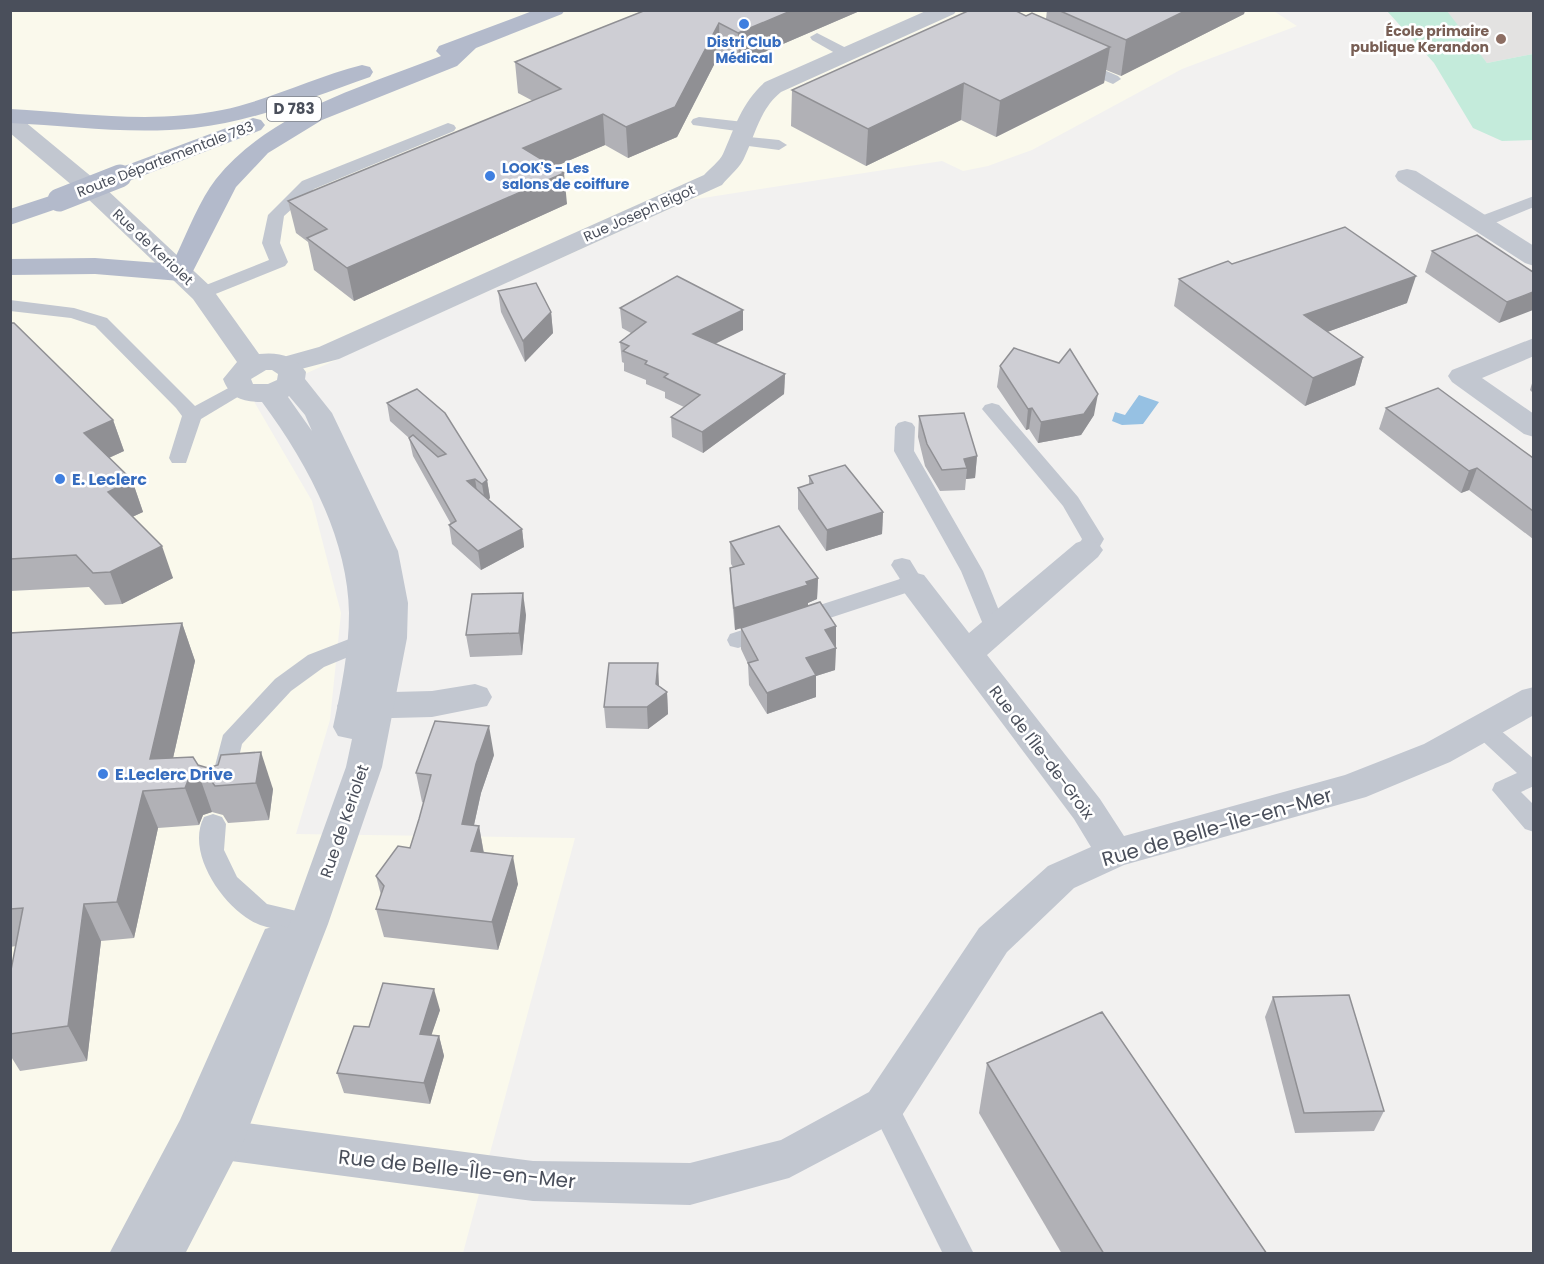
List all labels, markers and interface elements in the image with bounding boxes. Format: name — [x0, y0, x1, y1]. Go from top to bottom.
marker: Distri Club Médical — [737, 17, 751, 31]
place label: École primaire publique Kerandon — [1351, 21, 1489, 57]
place label: Distri Club Médical — [707, 32, 782, 68]
marker: École primaire publique Kerandon — [1494, 32, 1508, 46]
road number: D 783 — [267, 97, 321, 121]
street label: Route Départementale 783 — [74, 116, 256, 202]
place label: LOOK'S - Les salons de coiffure — [502, 158, 630, 194]
marker: LOOK'S - Les salons de coiffure — [483, 169, 497, 183]
street label: Rue Joseph Bigot — [580, 179, 698, 247]
street label: Rue de Keriolet — [108, 204, 198, 290]
place label: E. Leclerc — [72, 468, 147, 491]
marker: E. Leclerc — [53, 472, 67, 486]
street label: Rue de l'Île-de-Groix — [984, 681, 1100, 824]
street label: Rue de Keriolet — [314, 761, 375, 881]
place label: E.Leclerc Drive — [115, 763, 233, 786]
marker: E.Leclerc Drive — [96, 767, 110, 781]
street label: Rue de Belle-Île-en-Mer — [1099, 781, 1335, 873]
street label: Rue de Belle-Île-en-Mer — [337, 1143, 577, 1195]

